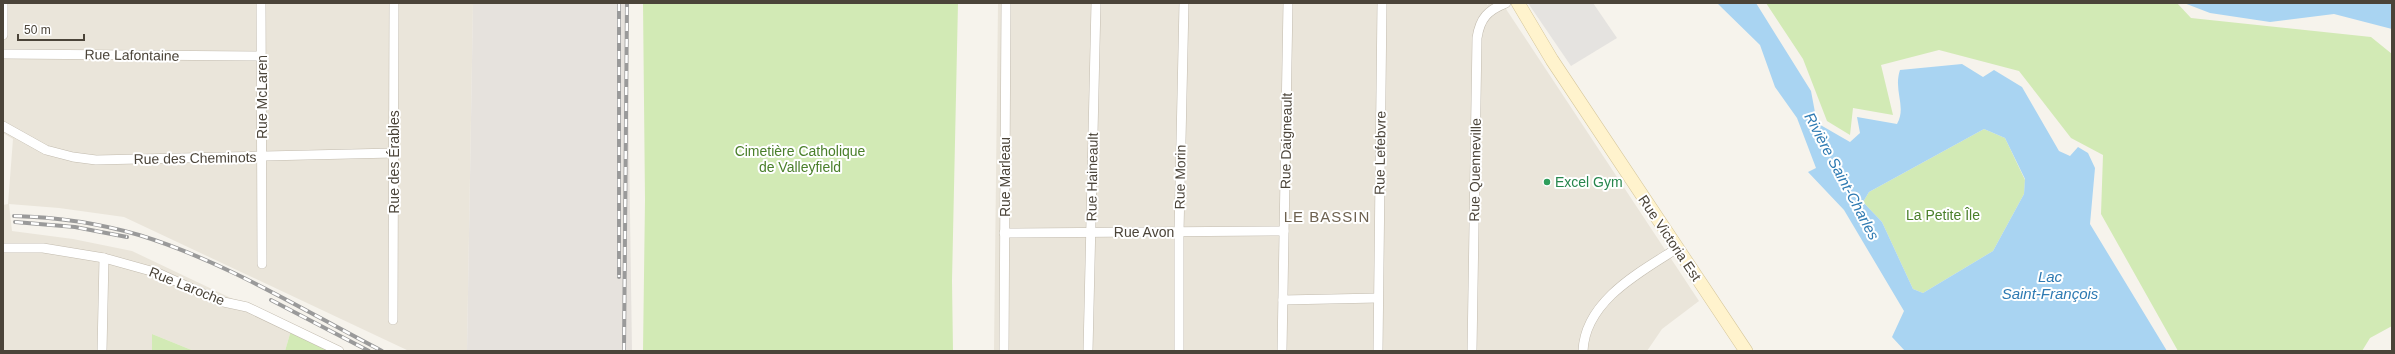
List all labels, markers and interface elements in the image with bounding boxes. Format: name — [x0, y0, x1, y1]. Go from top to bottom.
scale bar — [18, 16, 84, 42]
text: 50 m — [24, 23, 51, 37]
street label: Rue Lafontaine — [84, 46, 180, 64]
street label: Rue McLaren — [254, 55, 270, 139]
street label: Rue Daigneault — [1277, 93, 1295, 189]
water label: Rivière Saint-Charles — [1801, 109, 1883, 243]
street label: Rue des Érables — [386, 110, 402, 214]
street label: Rue Lefebvre — [1371, 111, 1389, 195]
street label: Rue Quenneville — [1466, 118, 1484, 222]
street label: Rue Haineault — [1083, 132, 1101, 222]
street label: Rue Marleau — [997, 137, 1013, 217]
park label: Cimetière Catholique de Valleyfield — [735, 143, 866, 175]
street label: Rue Morin — [1171, 145, 1189, 209]
street label: Rue des Cheminots — [133, 149, 257, 167]
place label: Excel Gym — [1555, 174, 1623, 190]
marker: Excel Gym — [1542, 177, 1552, 187]
street label: Rue Victoria Est — [1635, 192, 1705, 284]
park label: La Petite Île — [1906, 207, 1980, 223]
district label: LE BASSIN — [1284, 208, 1370, 225]
street label: Rue Avon — [1114, 224, 1174, 240]
street label: Rue Laroche — [147, 264, 227, 309]
water label: Lac Saint-François — [2002, 268, 2099, 302]

